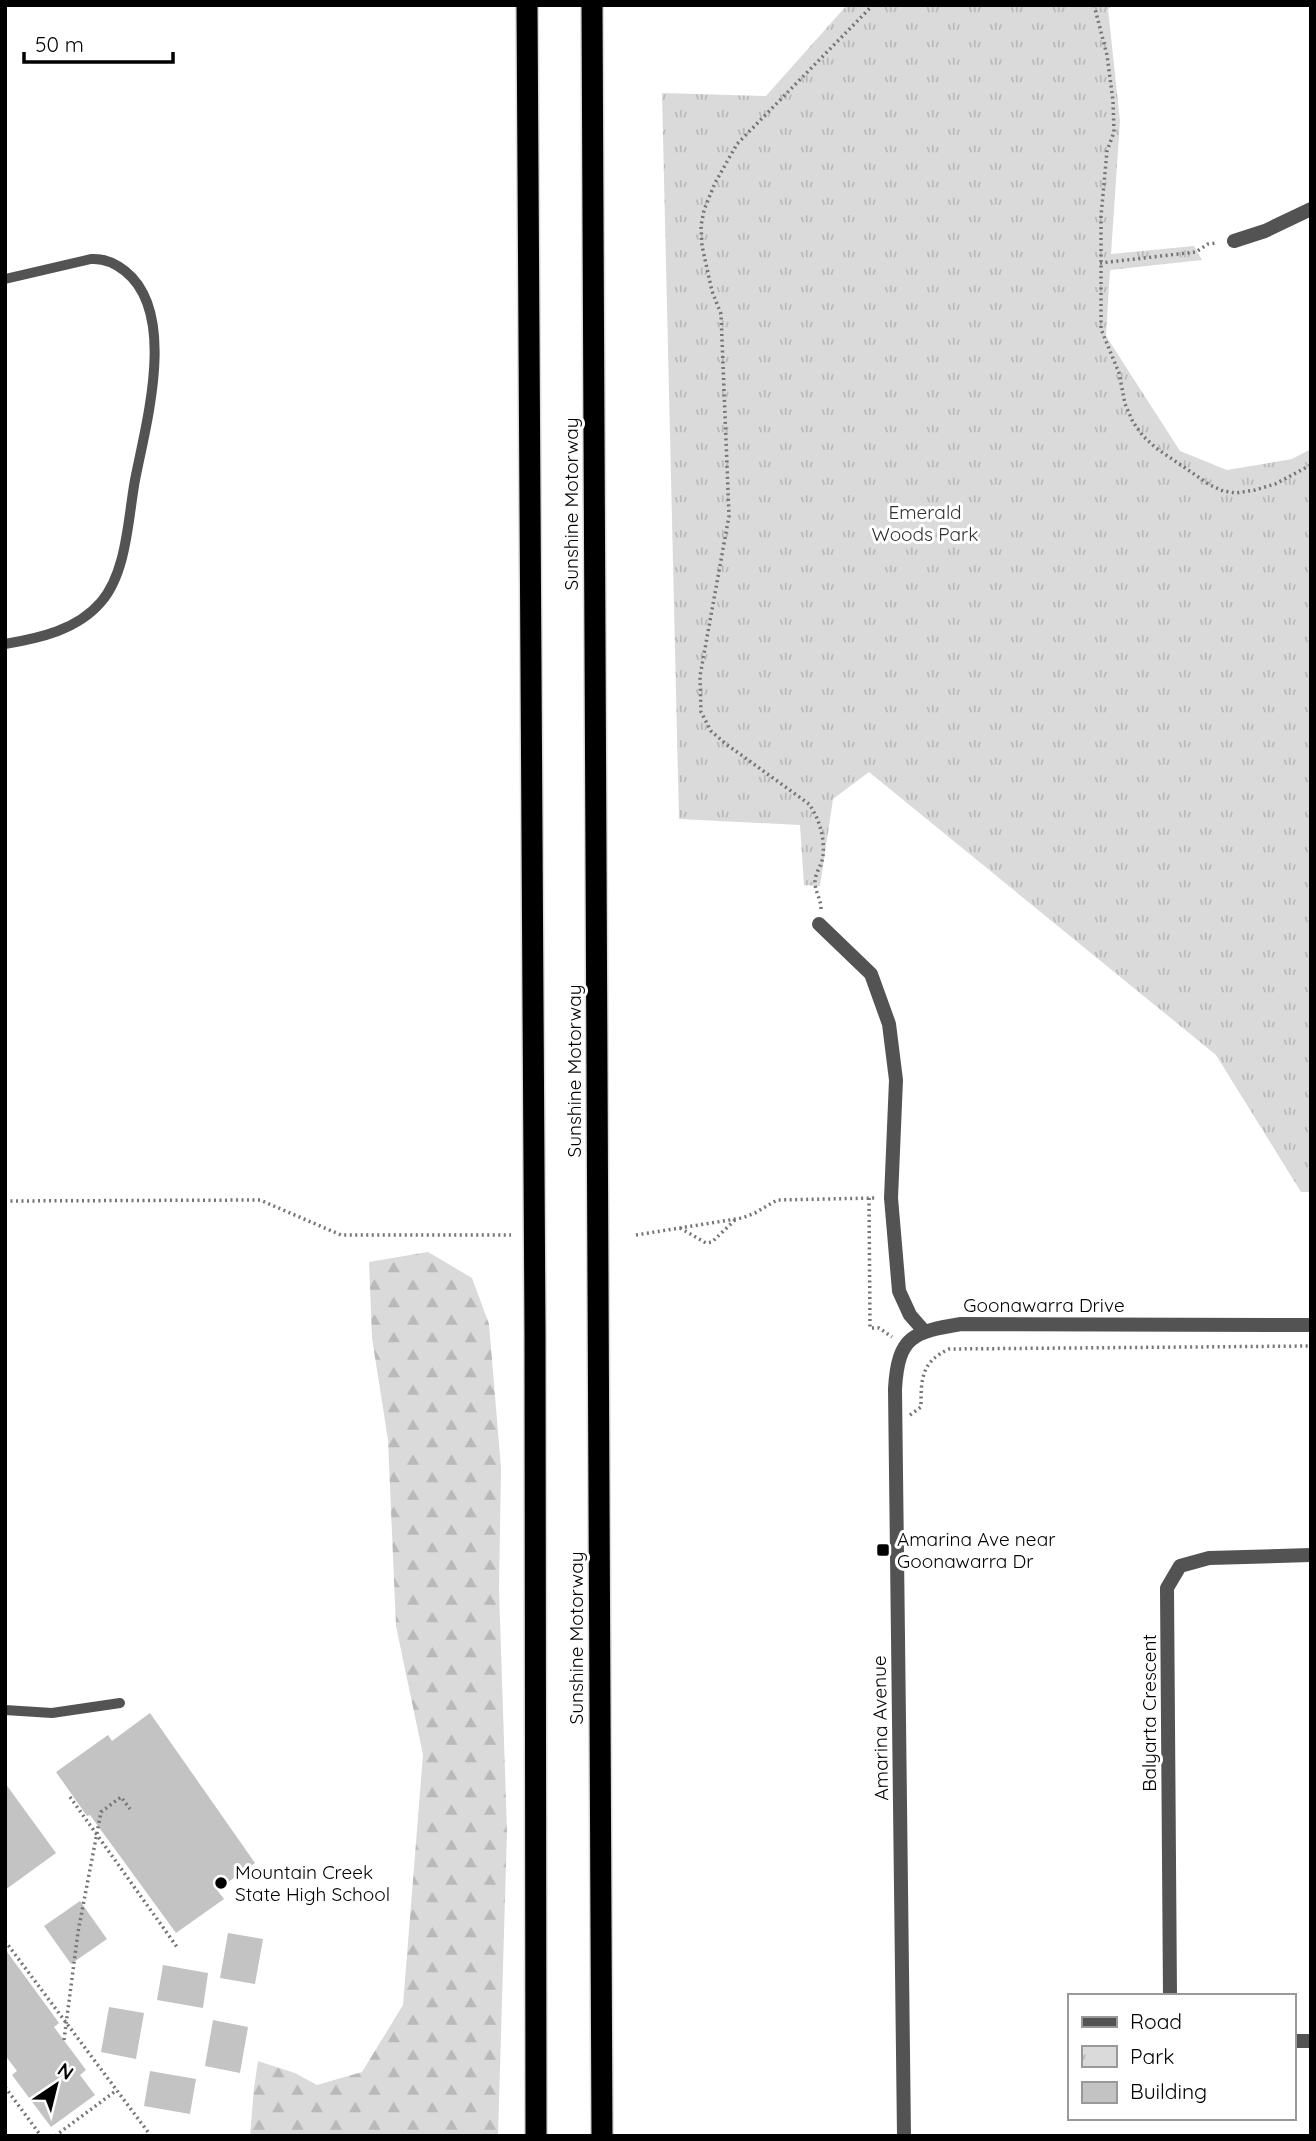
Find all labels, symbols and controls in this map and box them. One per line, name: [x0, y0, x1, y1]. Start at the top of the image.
scale bar: [24, 21, 173, 65]
text: 50 m: [35, 31, 84, 57]
street label: Sunshine Motorway: [559, 417, 583, 591]
park label: Emerald Woods Park: [872, 500, 978, 546]
street label: Sunshine Motorway: [562, 984, 586, 1158]
street label: Goonawarra Drive: [963, 1293, 1125, 1317]
place label: Amarina Ave near Goonawarra Dr: [897, 1527, 1056, 1573]
marker: Amarina Ave near Goonawarra Dr: [875, 1542, 891, 1558]
street label: Sunshine Motorway: [564, 1551, 588, 1725]
street label: Balyarta Crescent: [1137, 1634, 1161, 1792]
street label: Amarina Avenue: [867, 1655, 893, 1801]
place label: Mountain Creek State High School: [235, 1860, 390, 1906]
marker: Mountain Creek State High School: [213, 1875, 229, 1891]
legend: [1068, 1994, 1295, 2120]
text: Road: [1130, 2008, 1182, 2034]
text: Park: [1130, 2043, 1174, 2069]
north arrow: [21, 2050, 91, 2120]
text: N: [53, 2057, 78, 2085]
text: Building: [1130, 2078, 1207, 2104]

